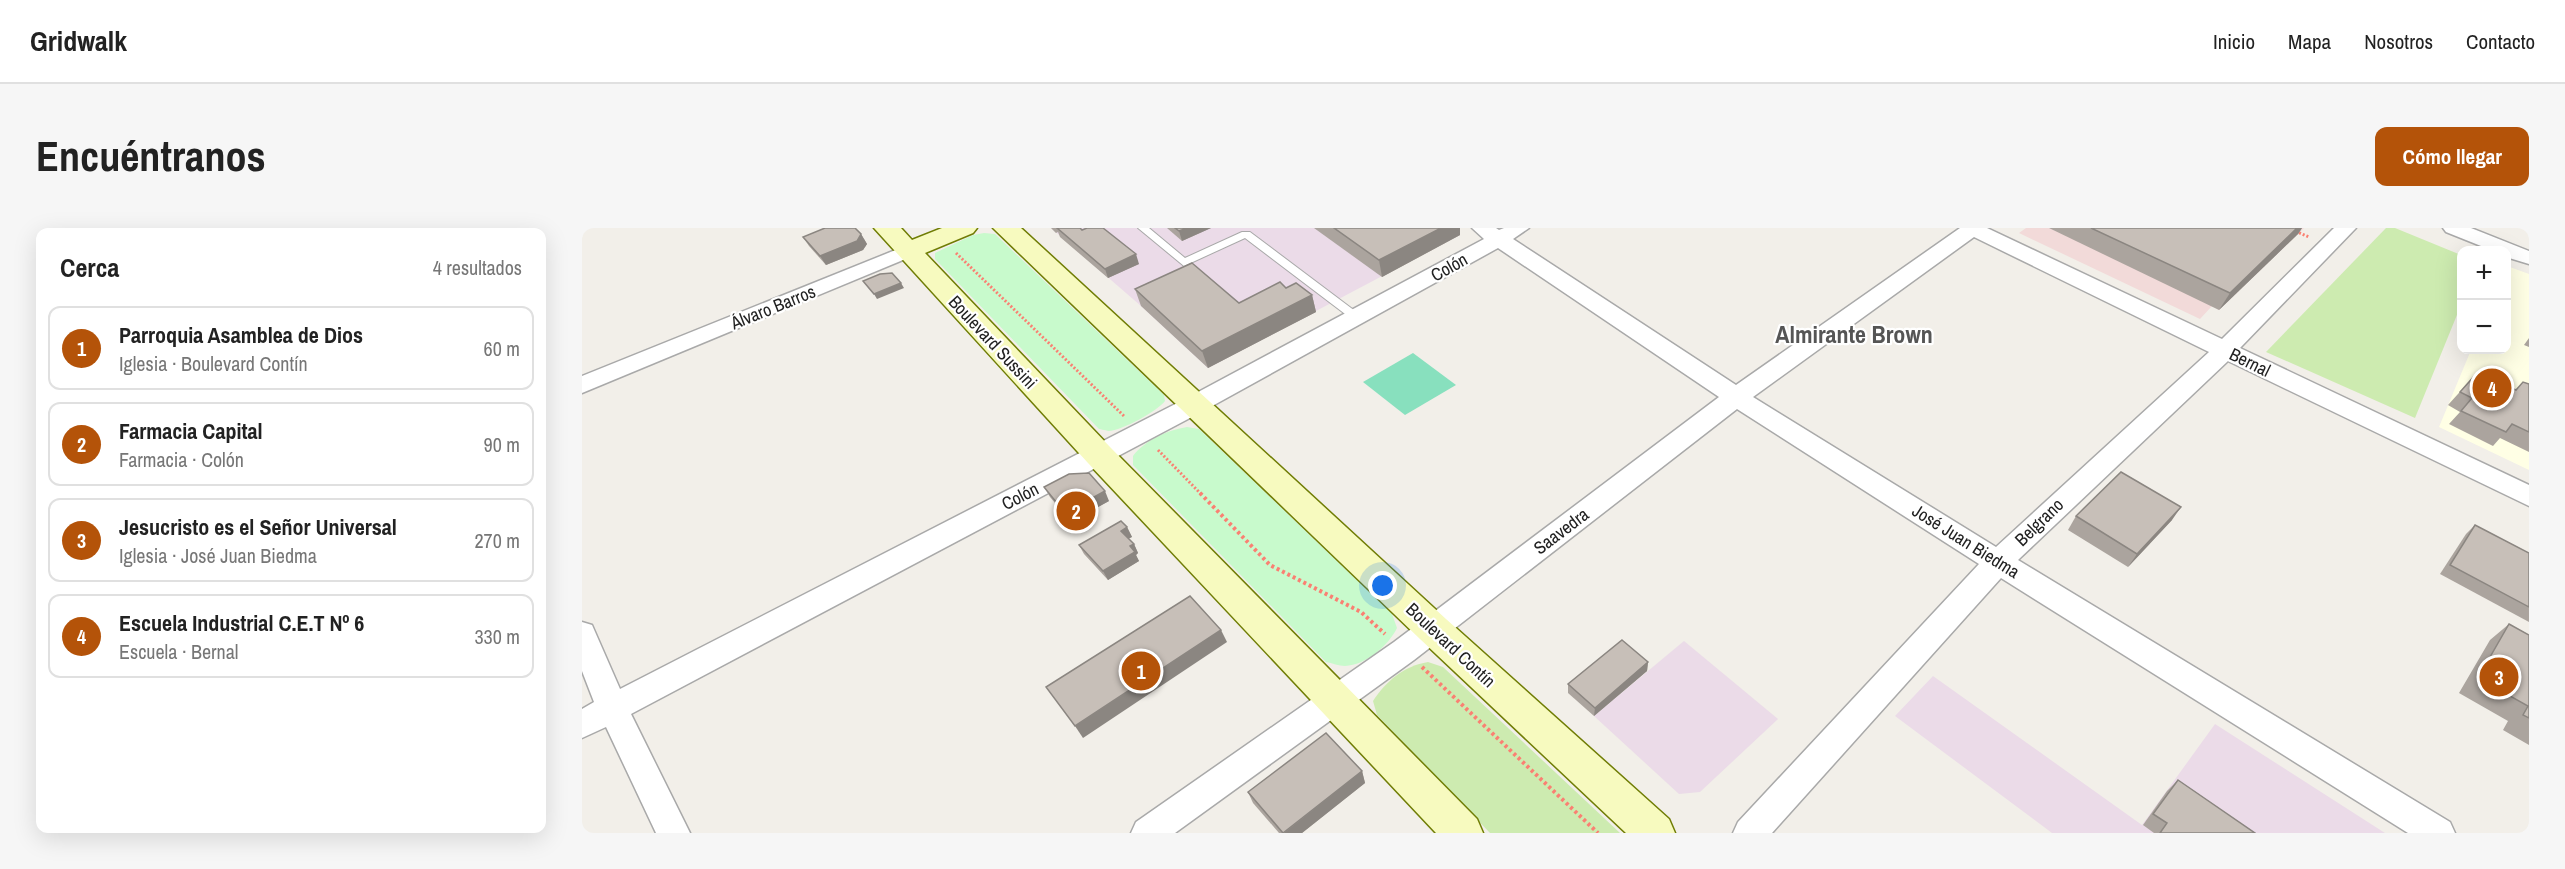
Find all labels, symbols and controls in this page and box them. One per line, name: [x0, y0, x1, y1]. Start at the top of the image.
text: Gridwalk: [30, 22, 127, 60]
text: Inicio: [2213, 27, 2255, 56]
text: Mapa: [2288, 27, 2331, 56]
text: Nosotros: [2364, 27, 2433, 56]
text: Contacto: [2466, 27, 2535, 56]
button: Cómo llegar: [2375, 127, 2529, 186]
text: Encuéntranos: [36, 128, 266, 184]
map controls: [2457, 246, 2511, 354]
button: +: [2457, 246, 2511, 300]
street label: Colón: [1426, 247, 1472, 287]
text: Cerca: [60, 250, 119, 285]
text: 4 resultados: [433, 254, 522, 281]
street label: Álvaro Barros: [726, 279, 819, 336]
street label: Boulevard Sussini: [943, 290, 1043, 394]
button: −: [2457, 300, 2511, 354]
district label: Almirante Brown: [1775, 318, 1933, 350]
text: Parroquia Asamblea de Dios: [119, 320, 363, 350]
text: 1: [77, 335, 86, 362]
text: 60 m: [484, 335, 520, 362]
street label: Bernal: [2225, 341, 2275, 383]
text: Iglesia · Boulevard Contín: [119, 350, 308, 377]
pin: 4: [2472, 366, 2512, 410]
text: Farmacia Capital: [119, 416, 263, 446]
text: 2: [77, 431, 86, 458]
text: 90 m: [484, 431, 520, 458]
text: Farmacia · Colón: [119, 446, 244, 473]
street label: Colón: [997, 476, 1043, 516]
pin: 2: [1056, 488, 1096, 534]
street label: Belgrano: [2009, 492, 2069, 552]
street label: José Juan Biedma: [1908, 498, 2024, 584]
street label: Saavedra: [1528, 502, 1594, 560]
text: Jesucristo es el Señor Universal: [119, 512, 397, 542]
text: 3: [77, 527, 86, 554]
text: 270 m: [474, 527, 520, 554]
text: Iglesia · José Juan Biedma: [119, 542, 317, 569]
your location: [1368, 571, 1397, 600]
street label: Boulevard Contín: [1401, 597, 1501, 693]
text: Escuela Industrial C.E.T Nº 6: [119, 608, 364, 638]
text: 4: [77, 623, 86, 650]
text: 330 m: [474, 623, 520, 650]
text: Escuela · Bernal: [119, 638, 238, 665]
pin: 1: [1122, 648, 1160, 694]
pin: 3: [2480, 654, 2518, 700]

